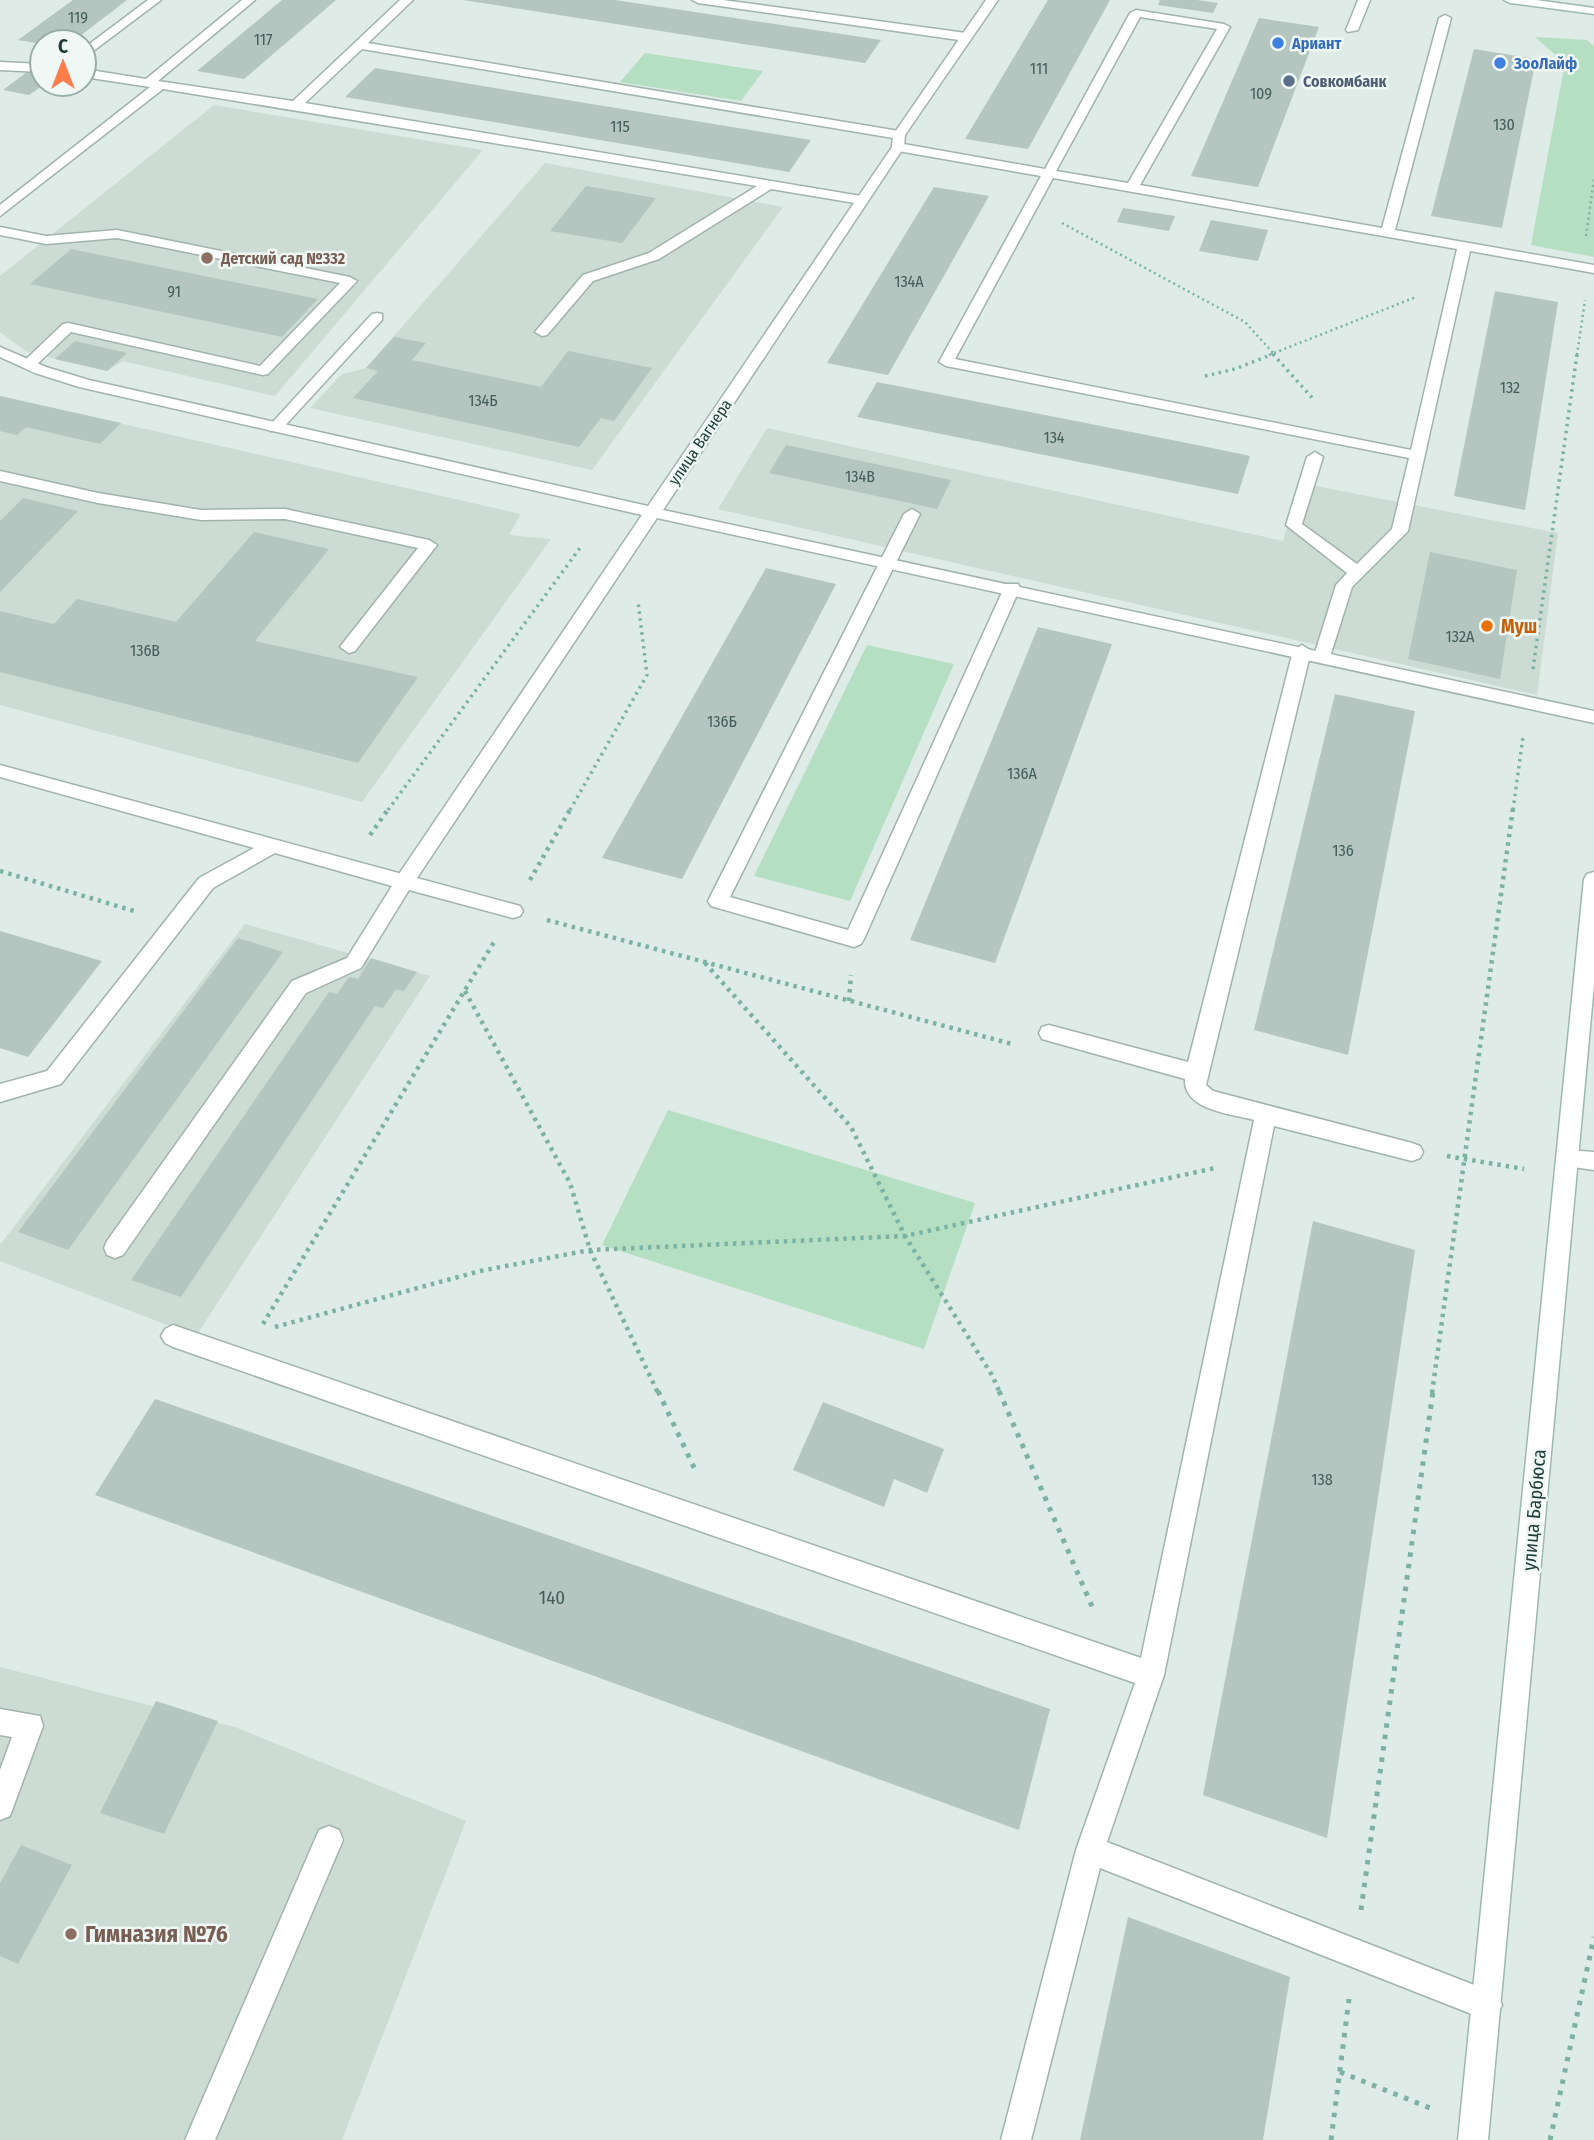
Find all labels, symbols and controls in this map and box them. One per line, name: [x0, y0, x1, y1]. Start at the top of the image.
house number: 119: [68, 8, 88, 27]
north arrow: [28, 28, 98, 98]
house number: 117: [254, 30, 273, 49]
place label: Ариант: [1291, 34, 1341, 53]
text: С: [58, 35, 68, 58]
marker: Ариант: [1270, 35, 1286, 51]
place label: ЗооЛайф: [1513, 54, 1577, 73]
marker: ЗооЛайф: [1492, 55, 1508, 71]
house number: 111: [1030, 59, 1048, 78]
place label: Совкомбанк: [1303, 72, 1388, 91]
marker: Совкомбанк: [1281, 73, 1297, 89]
house number: 109: [1250, 84, 1272, 103]
house number: 130: [1493, 115, 1515, 134]
house number: 115: [610, 117, 630, 136]
place label: Детский cад №332: [220, 249, 346, 268]
marker: Детский cад №332: [199, 250, 215, 266]
house number: 134А: [894, 272, 924, 291]
house number: 91: [167, 282, 181, 301]
house number: 132: [1500, 378, 1520, 397]
house number: 134Б: [468, 391, 498, 410]
street label: улица Вагнера: [664, 395, 736, 488]
house number: 134: [1043, 428, 1065, 447]
house number: 134В: [845, 467, 875, 486]
place label: Муш: [1501, 615, 1537, 638]
marker: Муш: [1479, 618, 1495, 634]
house number: 132А: [1446, 627, 1475, 646]
house number: 136В: [130, 641, 160, 660]
house number: 136Б: [707, 712, 737, 731]
house number: 136А: [1007, 764, 1037, 783]
house number: 136: [1332, 841, 1354, 860]
street label: улица Барбюса: [1517, 1448, 1551, 1572]
house number: 138: [1311, 1470, 1333, 1489]
house number: 140: [539, 1586, 565, 1609]
place label: Гимназия №76: [85, 1920, 228, 1948]
marker: Гимназия №76: [63, 1926, 79, 1942]

